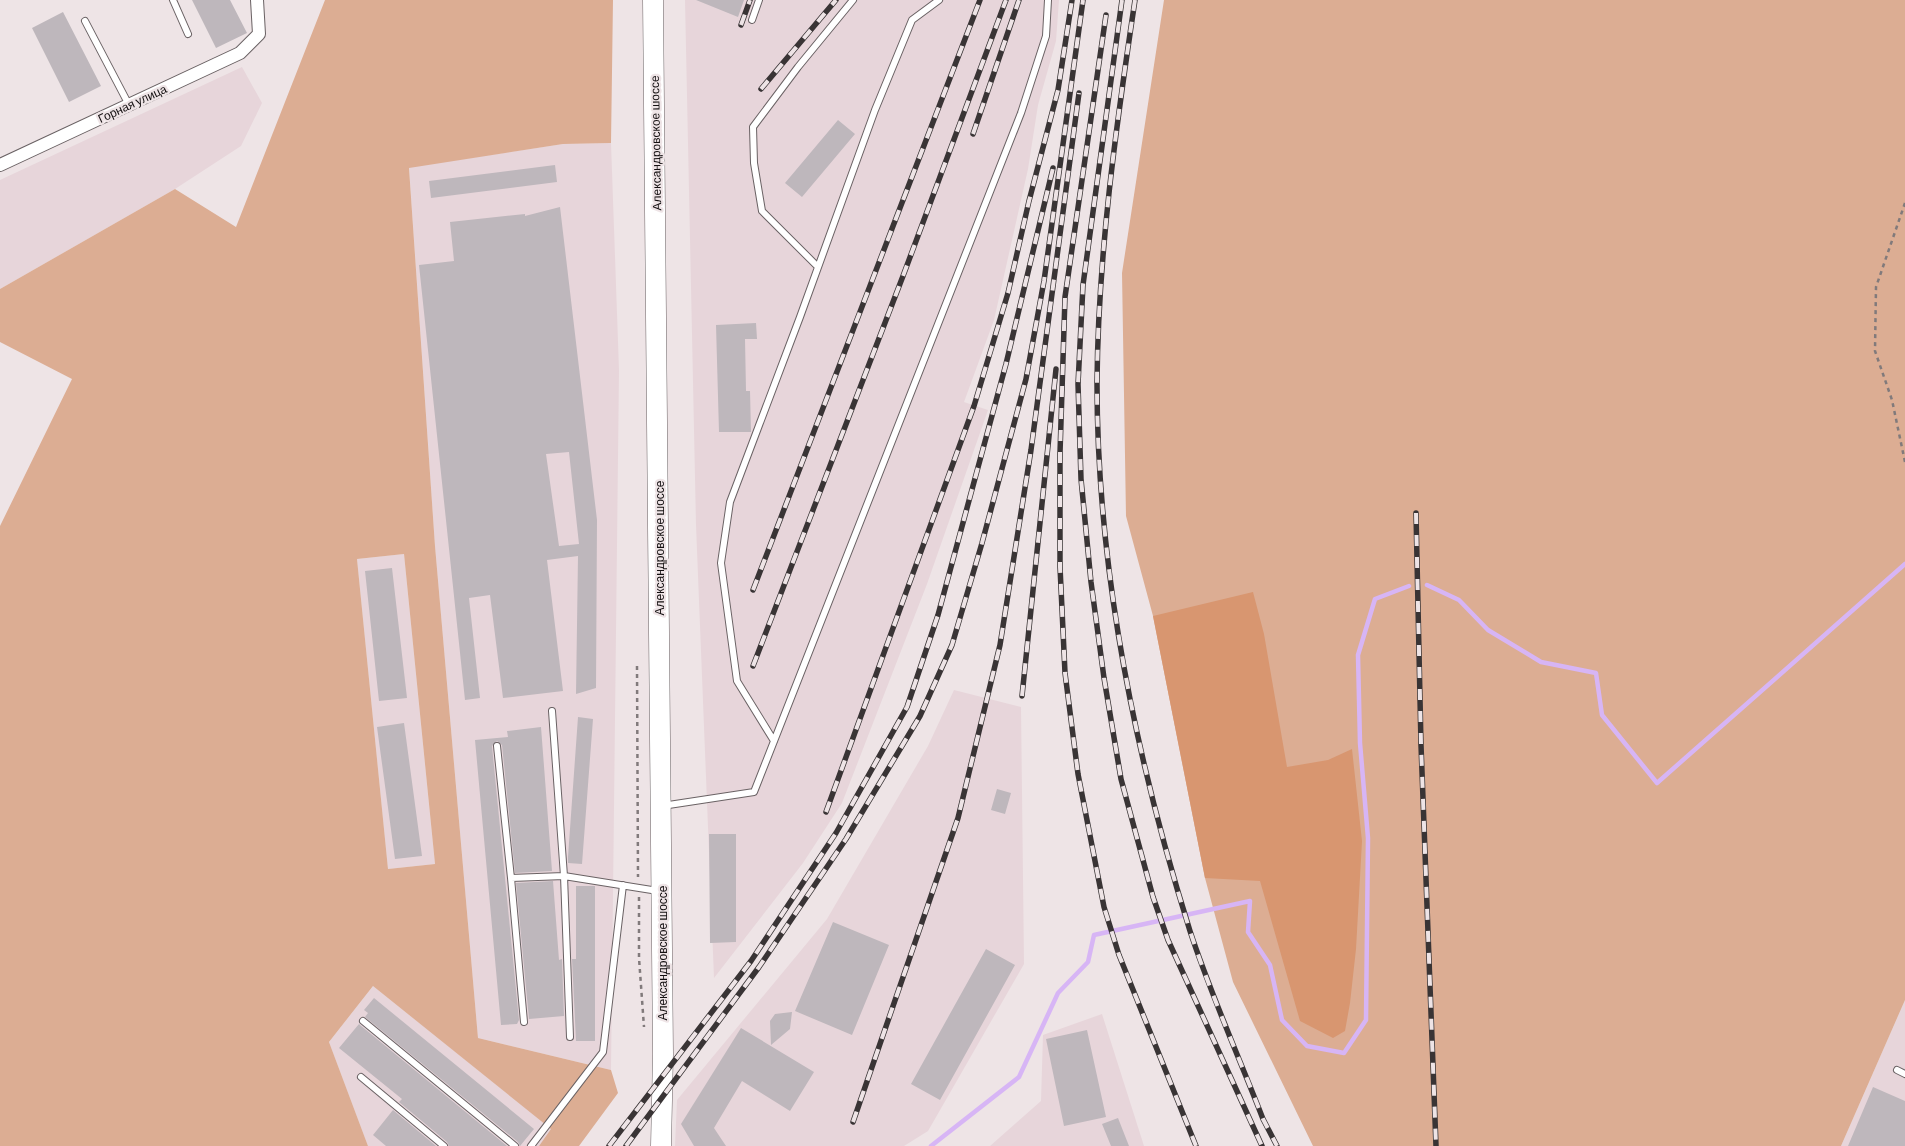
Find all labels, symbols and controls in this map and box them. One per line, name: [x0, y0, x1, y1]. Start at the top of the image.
street label: Александровское шоссе: [647, 75, 664, 211]
street label: Горная улица: [95, 81, 169, 126]
street label: Александровское шоссе: [652, 480, 667, 616]
street label: Александровское шоссе: [655, 885, 670, 1021]

